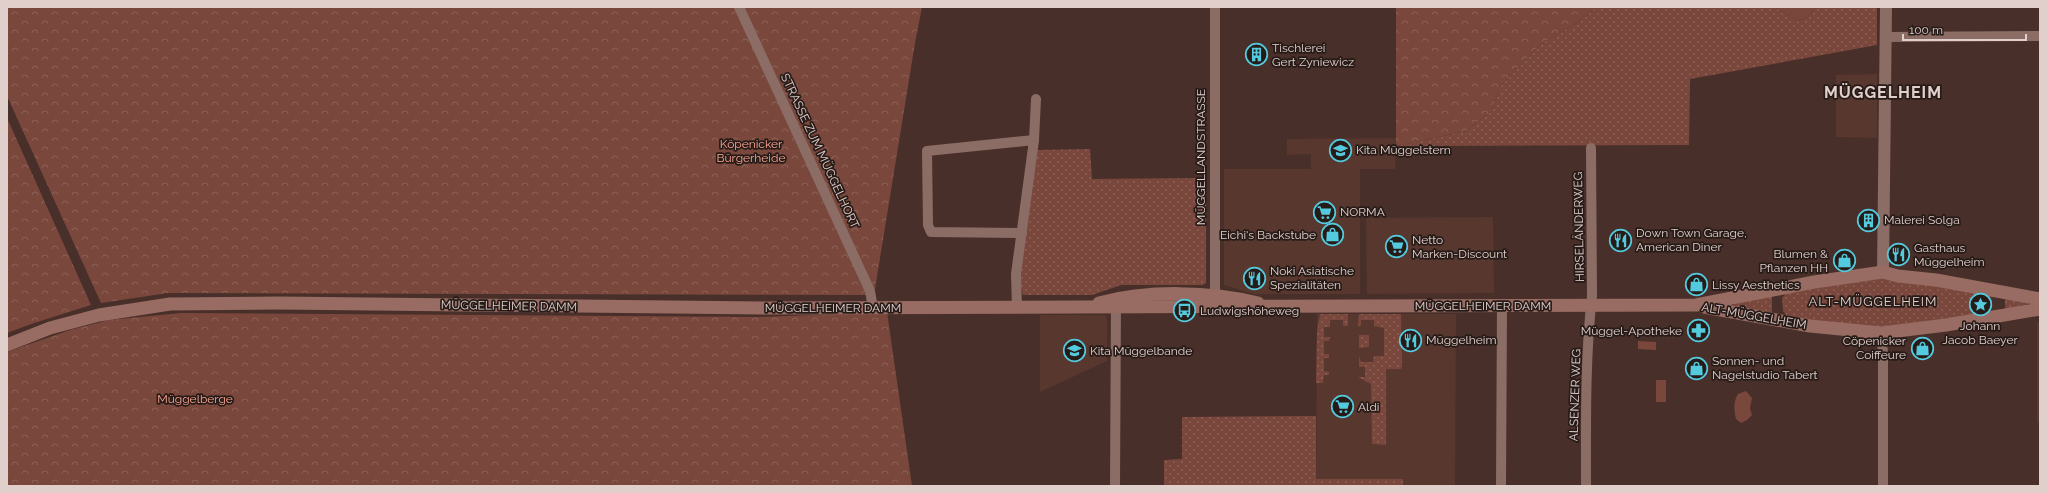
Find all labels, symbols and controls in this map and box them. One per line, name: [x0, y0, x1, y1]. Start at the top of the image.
scale bar: [1903, 16, 2026, 42]
text: 100 m: [1909, 23, 1943, 37]
place label: Tischlerei Gert Zyniewicz: [1272, 41, 1354, 69]
building icon: Tischlerei Gert Zyniewicz: [1244, 42, 1270, 68]
street label: STRASSE ZUM MÜGGELHORT: [778, 71, 862, 231]
district label: MÜGGELHEIM: [1824, 82, 1942, 102]
street label: MÜGGELLANDSTRASSE: [1194, 89, 1208, 225]
park label: Köpenicker Bürgerheide: [716, 137, 786, 165]
school or university icon: Kita Müggelstern: [1328, 137, 1354, 163]
place label: Kita Müggelstern: [1356, 143, 1451, 157]
street label: HIRSELÄNDERWEG: [1571, 172, 1587, 282]
supermarket icon: NORMA: [1311, 199, 1337, 225]
place label: NORMA: [1340, 205, 1385, 219]
building icon: Malerei Solga: [1856, 207, 1882, 233]
place label: Malerei Solga: [1884, 213, 1960, 227]
shop icon: Eichi's Backstube: [1319, 222, 1345, 248]
place label: Down Town Garage, American Diner: [1636, 226, 1747, 254]
restaurant icon: Down Town Garage, American Diner: [1608, 227, 1634, 253]
place label: Eichi's Backstube: [1220, 228, 1316, 242]
place label: Netto Marken-Discount: [1412, 233, 1507, 261]
supermarket icon: Netto Marken-Discount: [1384, 234, 1410, 260]
place label: Gasthaus Müggelheim: [1914, 241, 1984, 269]
restaurant icon: Gasthaus Müggelheim: [1885, 242, 1911, 268]
place label: Blumen & Pflanzen HH: [1759, 247, 1828, 275]
shop icon: Blumen & Pflanzen HH: [1831, 248, 1857, 274]
place label: Noki Asiatische Spezialitäten: [1270, 264, 1354, 292]
restaurant icon: Noki Asiatische Spezialitäten: [1241, 265, 1267, 291]
shop icon: Lissy Aesthetics: [1683, 272, 1709, 298]
place label: Lissy Aesthetics: [1712, 278, 1800, 292]
place icon: Johann Jacob Baeyer: [1967, 292, 1993, 318]
district label: ALT-MÜGGELHEIM: [1809, 293, 1937, 309]
street label: MÜGGELHEIMER DAMM: [441, 298, 577, 314]
bus stop icon: Ludwigshöheweg: [1172, 298, 1198, 324]
street label: MÜGGELHEIMER DAMM: [1415, 299, 1551, 313]
street label: ALT-MÜGGELHEIM: [1701, 300, 1807, 332]
street label: MÜGGELHEIMER DAMM: [765, 301, 901, 315]
place label: Ludwigshöheweg: [1200, 304, 1299, 318]
pharmacy icon: Müggel-Apotheke: [1685, 318, 1711, 344]
place label: Johann Jacob Baeyer: [1942, 319, 2018, 347]
place label: Müggel-Apotheke: [1581, 324, 1682, 338]
restaurant icon: Müggelheim: [1398, 327, 1424, 353]
place label: Müggelheim: [1426, 333, 1496, 347]
place label: Cöpenicker Coiffeure: [1843, 334, 1907, 362]
shop icon: Cöpenicker Coiffeure: [1909, 335, 1935, 361]
school or university icon: Kita Müggelbande: [1061, 338, 1087, 364]
place label: Kita Müggelbande: [1090, 344, 1192, 358]
street label: ALSENZER WEG: [1566, 348, 1584, 442]
place label: Sonnen- und Nagelstudio Tabert: [1712, 354, 1818, 382]
shop icon: Sonnen- und Nagelstudio Tabert: [1683, 355, 1709, 381]
park label: Müggelberge: [157, 392, 233, 406]
supermarket icon: Aldi: [1329, 394, 1355, 420]
place label: Aldi: [1358, 400, 1379, 414]

